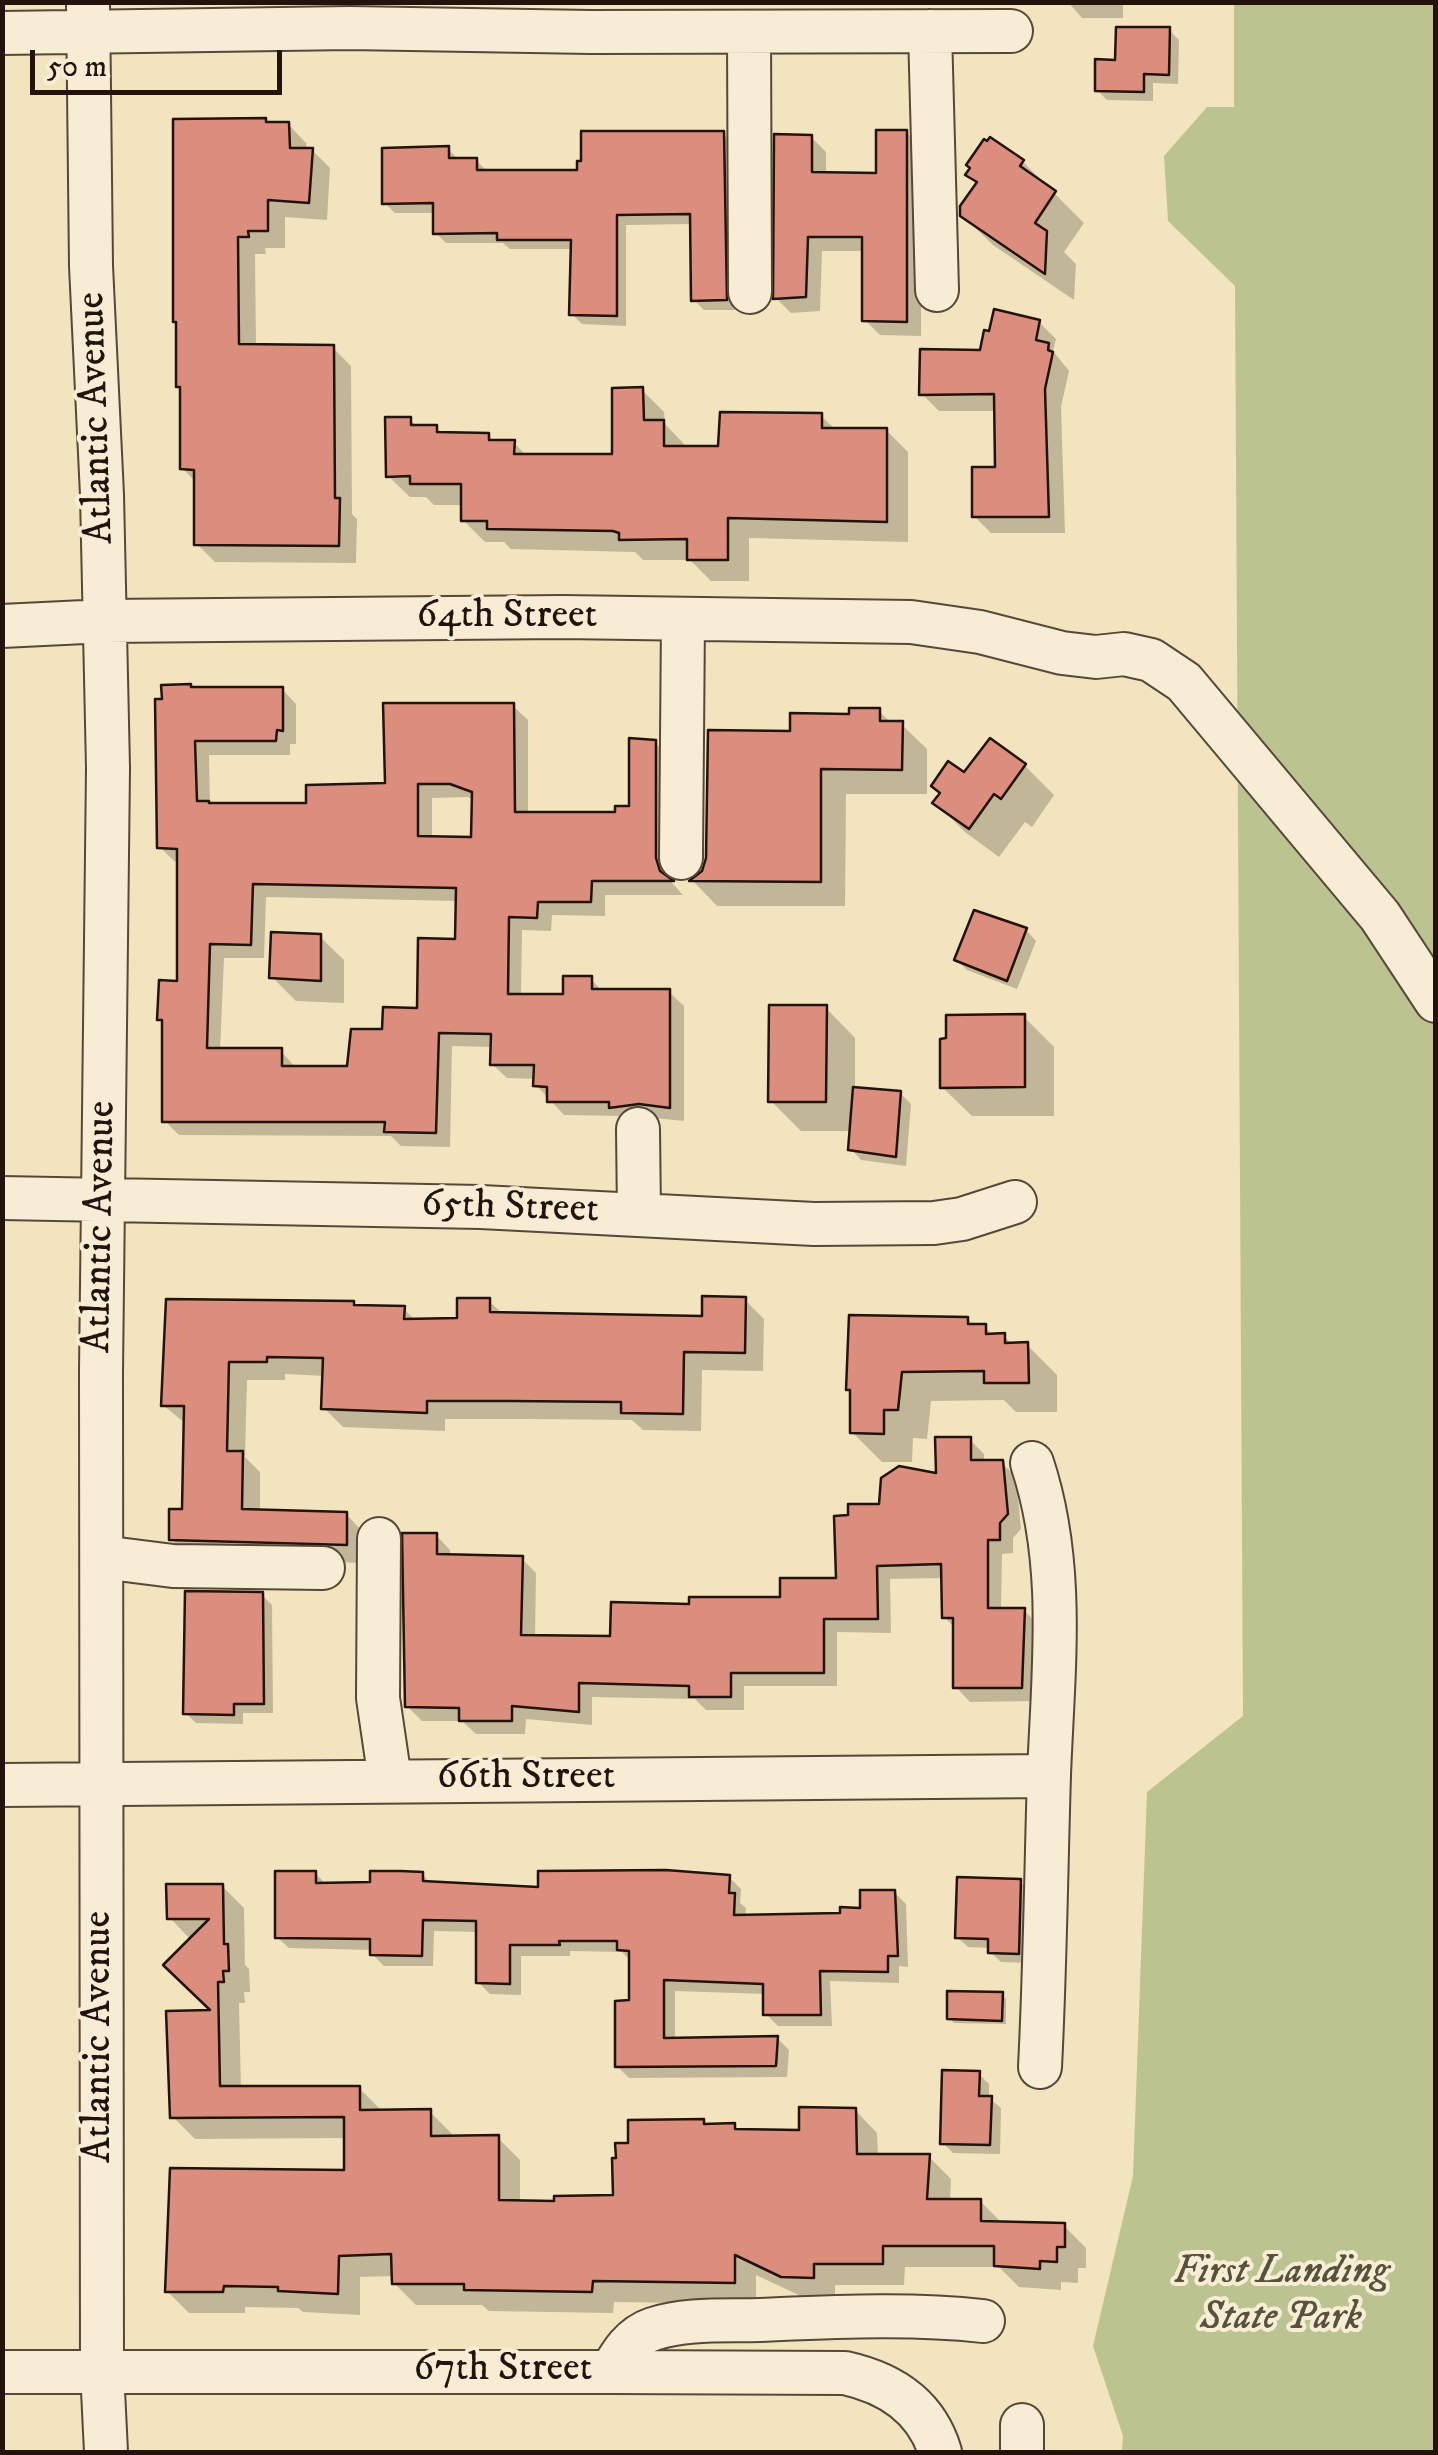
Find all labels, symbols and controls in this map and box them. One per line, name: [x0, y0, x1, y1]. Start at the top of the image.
scale bar: [35, 30, 288, 92]
text: 50 m: [47, 49, 107, 86]
street label: Atlantic Avenue: [70, 291, 126, 545]
street label: 64th Street: [417, 594, 597, 642]
street label: Atlantic Avenue: [76, 1100, 128, 1354]
street label: 65th Street: [420, 1182, 600, 1236]
street label: 66th Street: [437, 1755, 615, 1803]
street label: Atlantic Avenue: [77, 1911, 125, 2163]
park label: First Landing State Park: [1173, 2250, 1389, 2344]
street label: 67th Street: [414, 2347, 592, 2395]

